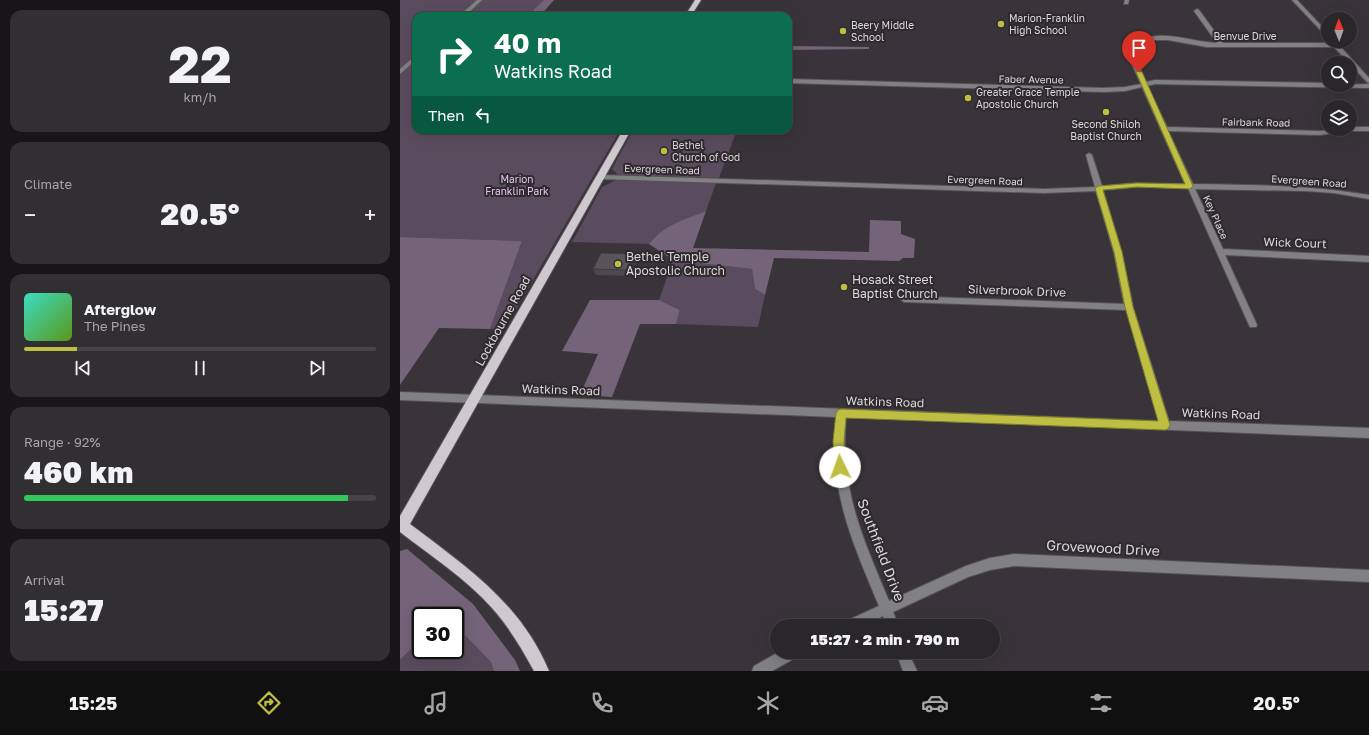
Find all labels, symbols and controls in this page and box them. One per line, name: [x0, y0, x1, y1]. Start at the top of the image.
place label: Marion-Franklin High School: [1009, 12, 1085, 36]
north arrow: [1321, 12, 1357, 48]
map controls: [1321, 12, 1357, 136]
place label: Beery Middle School: [851, 19, 914, 43]
marker: Marion-Franklin High School: [996, 19, 1006, 29]
text: 40 m: [494, 26, 561, 59]
marker: Beery Middle School: [838, 26, 848, 36]
icon: right: [428, 28, 480, 80]
street label: Benvue Drive: [1213, 30, 1277, 42]
pin: [1122, 31, 1156, 72]
text: 22: [168, 32, 232, 94]
icon: arrive: [1128, 37, 1150, 59]
button: search: [1321, 56, 1357, 92]
text: Watkins Road: [494, 60, 612, 82]
street label: Faber Avenue: [998, 72, 1064, 86]
place label: Greater Grace Temple Apostolic Church: [976, 86, 1080, 110]
text: km/h: [183, 89, 217, 105]
marker: Greater Grace Temple Apostolic Church: [963, 93, 973, 103]
button: layers: [1321, 100, 1357, 136]
icon: left: [472, 104, 494, 126]
text: Then: [428, 106, 464, 124]
marker: Second Shiloh Baptist Church: [1101, 107, 1111, 117]
street label: Fairbank Road: [1222, 115, 1290, 129]
place label: Second Shiloh Baptist Church: [1070, 118, 1142, 142]
place label: Bethel Church of God: [672, 139, 740, 163]
marker: Bethel Church of God: [659, 146, 669, 156]
street label: Evergreen Road: [624, 162, 700, 176]
street label: Evergreen Road: [1271, 172, 1347, 190]
park label: Marion Franklin Park: [485, 173, 549, 197]
street label: Evergreen Road: [947, 173, 1023, 187]
text: Climate: [24, 176, 72, 192]
street label: Key Place: [1201, 193, 1231, 241]
text: 20.5°: [161, 196, 239, 232]
text: −: [24, 201, 36, 228]
text: +: [364, 201, 376, 228]
street label: Wick Court: [1263, 234, 1327, 251]
place label: Bethel Temple Apostolic Church: [626, 249, 725, 278]
marker: Bethel Temple Apostolic Church: [613, 259, 623, 269]
place label: Hosack Street Baptist Church: [852, 272, 938, 301]
street label: Lockbourne Road: [472, 273, 533, 368]
street label: Silverbrook Drive: [968, 281, 1067, 300]
marker: Hosack Street Baptist Church: [839, 282, 849, 292]
text: Afterglow: [84, 300, 156, 318]
text: The Pines: [84, 318, 145, 334]
icon: previous: [72, 357, 94, 379]
icon: pause: [189, 357, 211, 379]
icon: next: [306, 357, 328, 379]
street label: Watkins Road: [521, 381, 601, 398]
street label: Watkins Road: [845, 393, 925, 410]
street label: Watkins Road: [1181, 405, 1261, 422]
text: Range · 92%: [24, 434, 100, 450]
position arrow: [819, 446, 861, 488]
text: 460 km: [24, 454, 133, 490]
street label: Southfield Drive: [854, 496, 909, 603]
street label: Grovewood Drive: [1046, 536, 1160, 559]
text: Arrival: [24, 572, 65, 588]
text: 15:27: [24, 592, 104, 628]
speed limit sign: 30: [412, 607, 464, 659]
text: 15:27 · 2 min · 790 m: [811, 630, 959, 648]
icon: directions: [255, 689, 283, 717]
icon: music: [422, 689, 450, 717]
icon: phone: [588, 689, 616, 717]
icon: climate: [754, 689, 782, 717]
icon: car: [921, 689, 949, 717]
icon: filters: [1087, 689, 1115, 717]
text: 15:25: [69, 692, 117, 714]
text: 20.5°: [1253, 692, 1300, 714]

